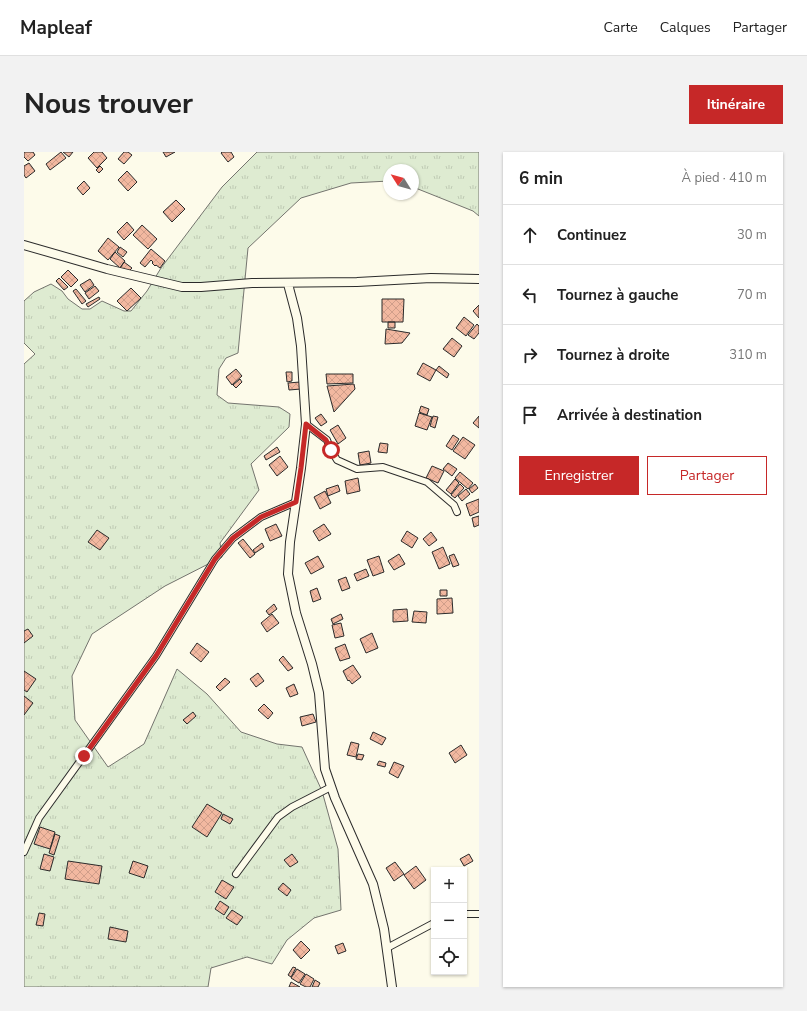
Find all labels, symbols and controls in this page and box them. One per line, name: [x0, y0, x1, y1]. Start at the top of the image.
text: Mapleaf: [20, 15, 92, 41]
text: Carte: [604, 18, 638, 37]
text: Calques: [660, 18, 711, 37]
text: Partager: [733, 18, 787, 37]
text: Nous trouver: [24, 85, 193, 123]
button: Itinéraire: [689, 85, 783, 124]
north arrow: [383, 164, 419, 200]
text: 6 min: [519, 167, 563, 190]
text: À pied · 410 m: [682, 169, 767, 187]
icon: ahead: [519, 224, 541, 246]
text: Continuez: [557, 225, 626, 245]
text: 30 m: [737, 226, 767, 244]
icon: left: [519, 284, 541, 306]
text: Tournez à gauche: [557, 285, 679, 305]
text: 70 m: [737, 286, 767, 304]
icon: right: [519, 344, 541, 366]
text: Tournez à droite: [557, 345, 670, 365]
text: 310 m: [729, 346, 767, 364]
icon: arrive: [519, 404, 541, 426]
text: Arrivée à destination: [557, 405, 702, 425]
route start: [322, 441, 340, 459]
button: Enregistrer: [519, 456, 639, 495]
button: Partager: [647, 456, 767, 495]
route end: [75, 747, 93, 765]
map controls: [431, 867, 467, 975]
button: +: [431, 867, 467, 903]
button: −: [431, 903, 467, 939]
button: locate: [431, 939, 467, 975]

